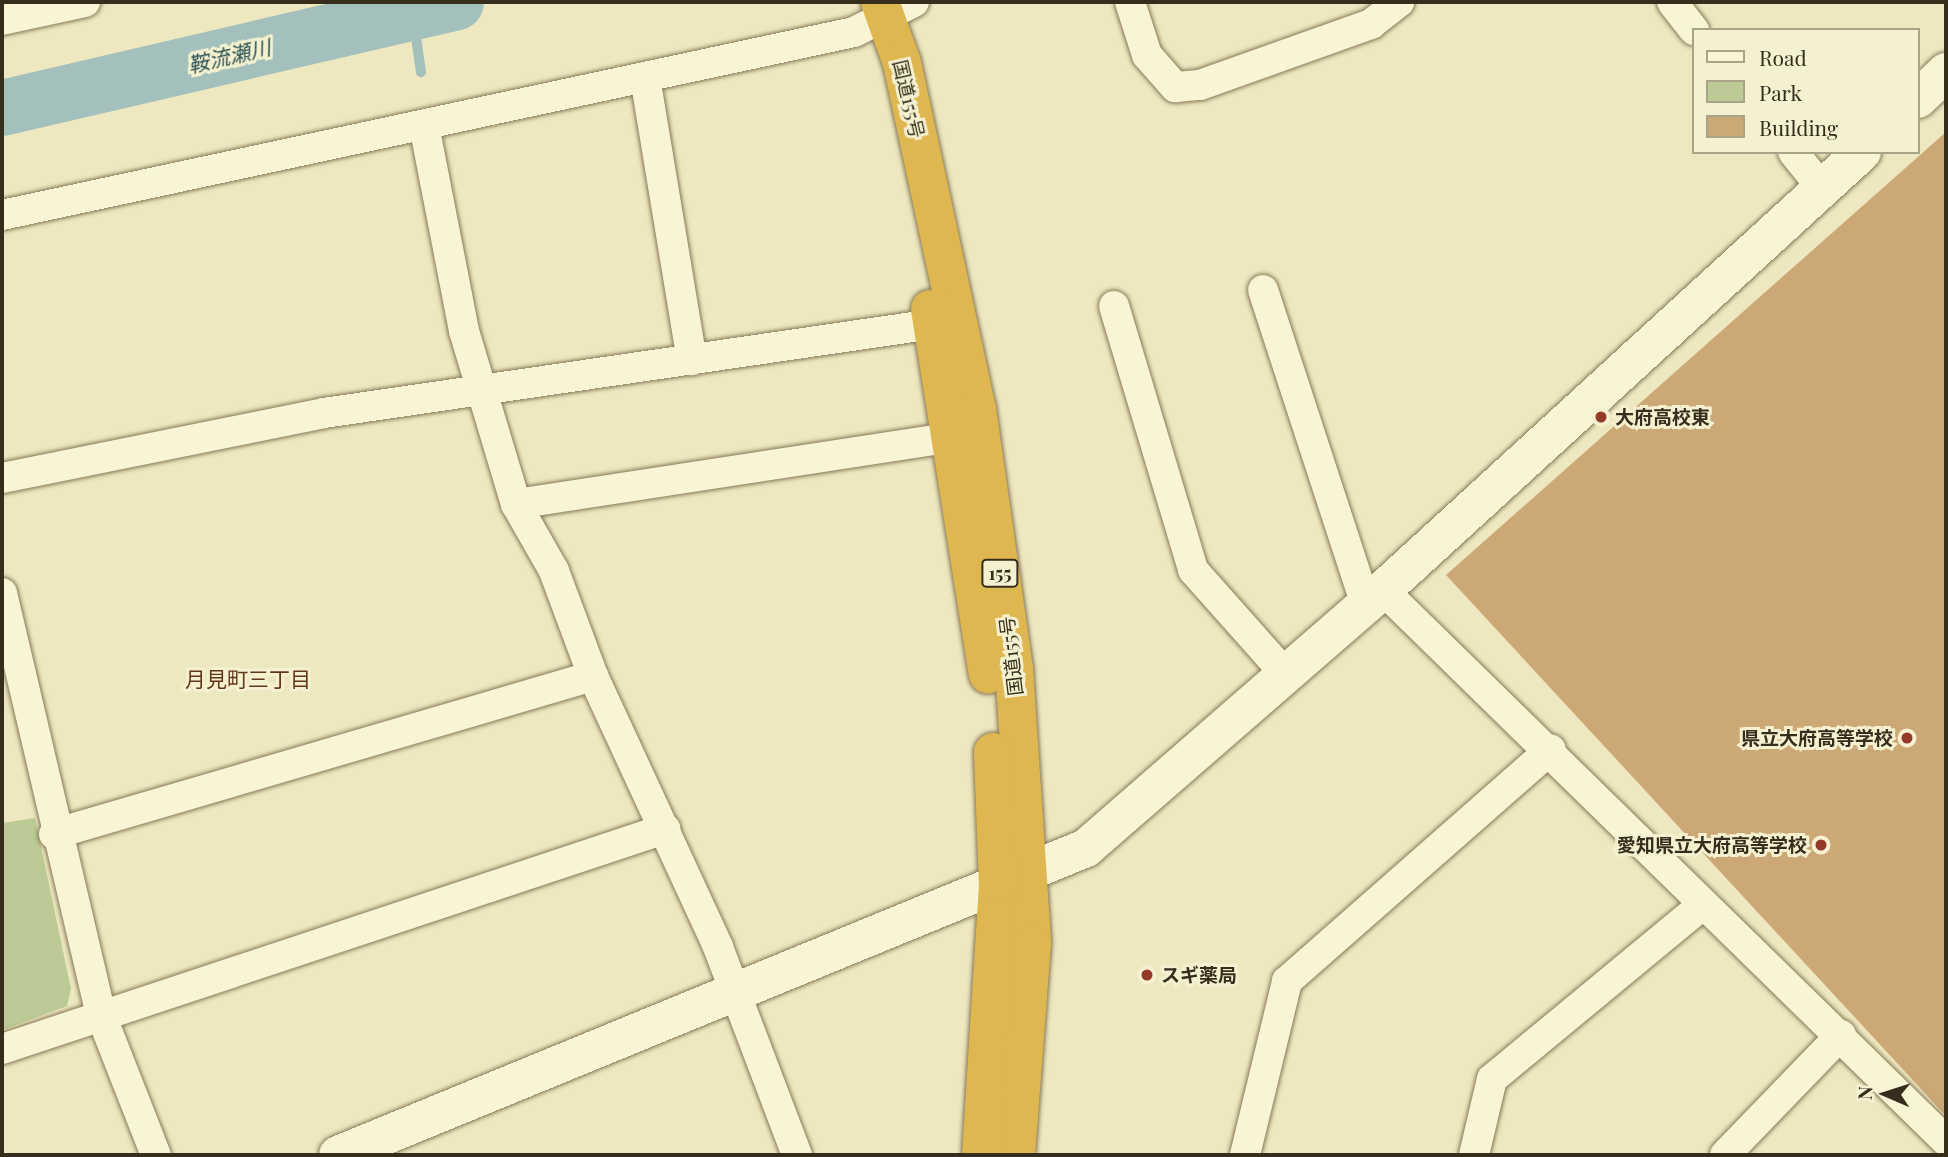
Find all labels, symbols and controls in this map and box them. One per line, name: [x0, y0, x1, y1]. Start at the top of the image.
legend: [1692, 28, 1920, 154]
water label: 鞍流瀬川: [185, 33, 273, 77]
text: Road: [1759, 43, 1807, 71]
street label: 国道155号: [889, 58, 929, 140]
text: Park: [1759, 78, 1802, 106]
text: Building: [1759, 113, 1838, 141]
place label: 大府高校東: [1615, 406, 1710, 428]
marker: 大府高校東: [1593, 409, 1609, 425]
road number: 155: [981, 558, 1019, 588]
street label: 国道155号: [995, 615, 1027, 697]
district label: 月見町三丁目: [185, 665, 311, 691]
place label: 県立大府高等学校: [1741, 727, 1893, 749]
marker: 県立大府高等学校: [1899, 730, 1915, 746]
place label: 愛知県立大府高等学校: [1617, 834, 1807, 856]
marker: 愛知県立大府高等学校: [1813, 837, 1829, 853]
place label: スギ薬局: [1161, 964, 1237, 986]
marker: スギ薬局: [1139, 967, 1155, 983]
north arrow: [1850, 1059, 1920, 1129]
text: N: [1851, 1085, 1877, 1100]

